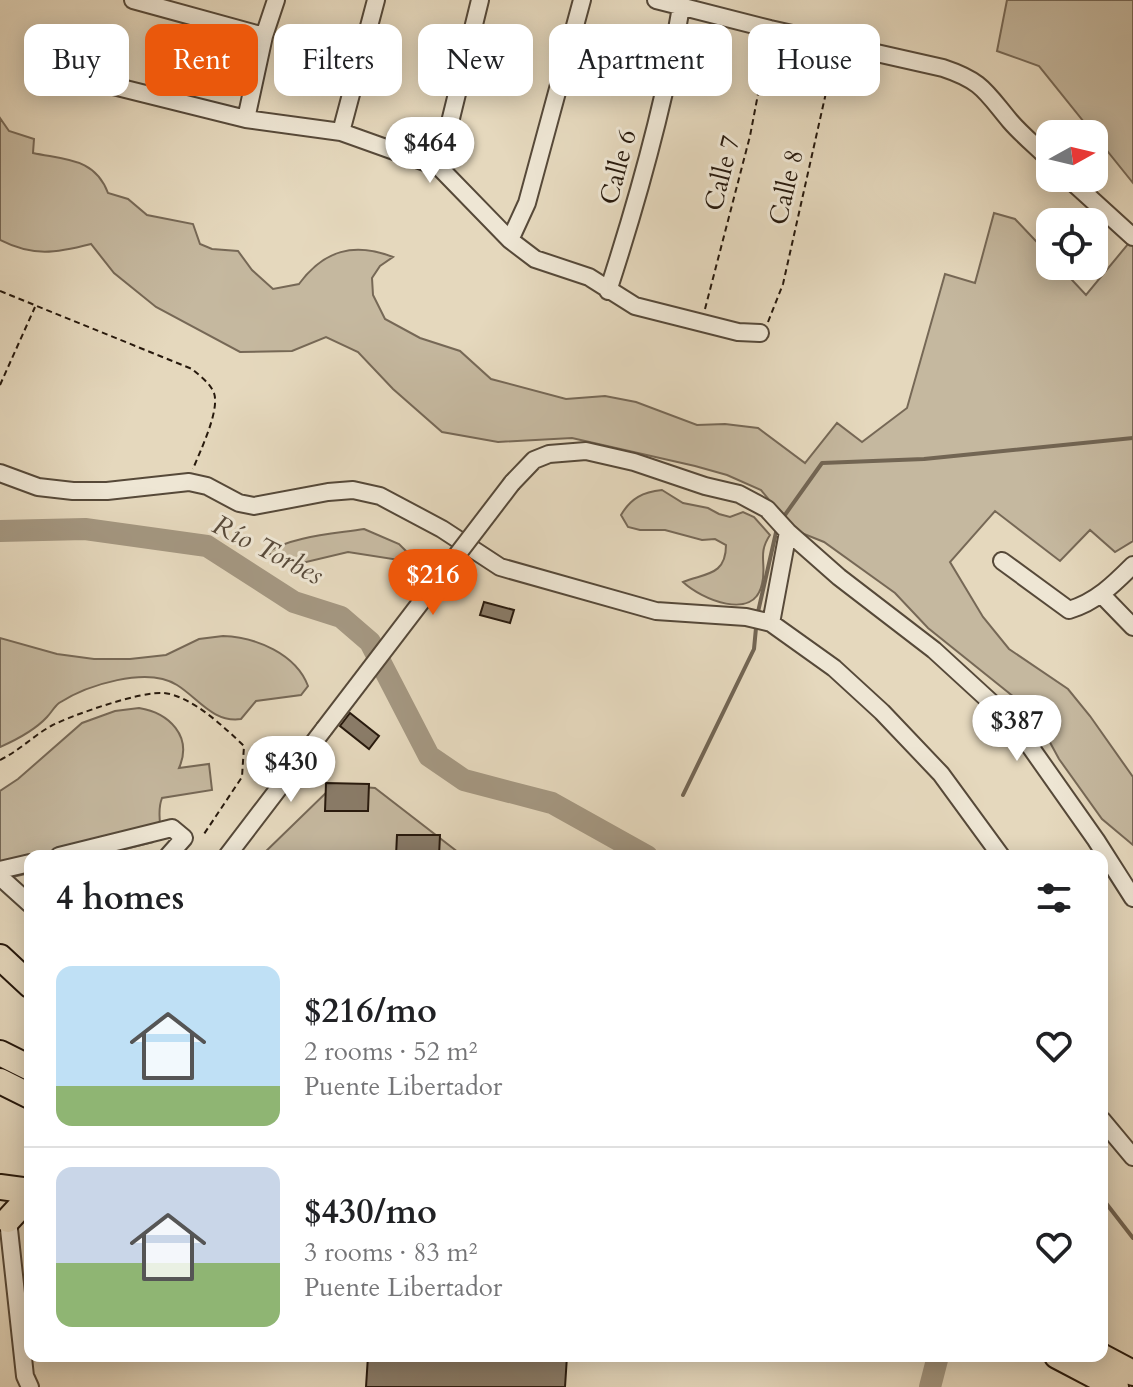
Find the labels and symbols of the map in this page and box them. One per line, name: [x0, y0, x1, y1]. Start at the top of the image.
pin: $464: [383, 117, 477, 185]
north arrow: [1036, 120, 1108, 192]
street label: Calle 6: [591, 126, 645, 208]
street label: Calle 7: [696, 132, 748, 214]
street label: Calle 8: [760, 146, 812, 228]
water label: Río Torbes: [206, 506, 330, 594]
pin: $216: [386, 549, 480, 617]
pin: $387: [970, 695, 1064, 763]
pin: $430: [244, 736, 338, 804]

